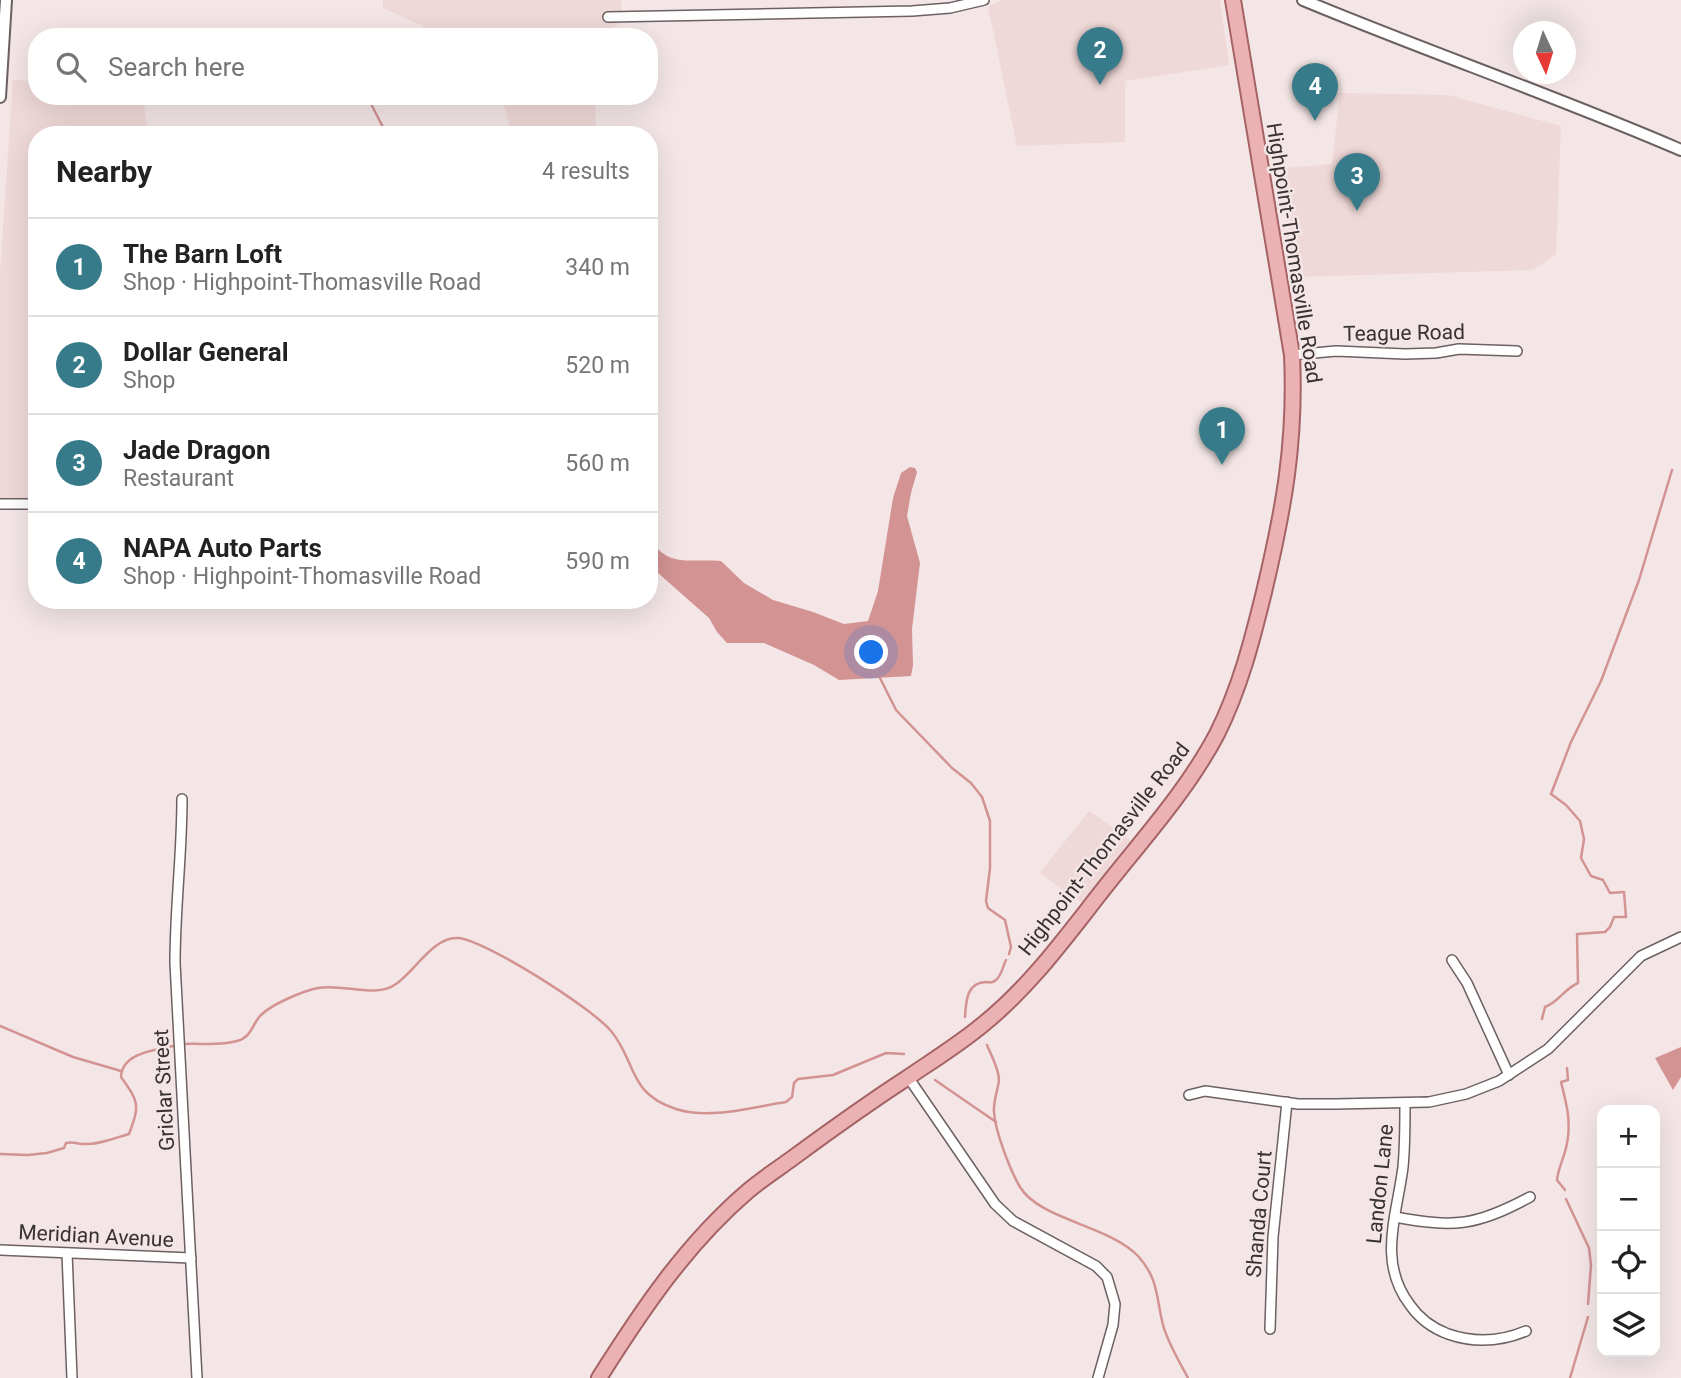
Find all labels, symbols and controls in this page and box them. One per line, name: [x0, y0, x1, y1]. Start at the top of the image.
north arrow: [1513, 21, 1576, 84]
pin: 2: [1077, 27, 1123, 85]
search box: [28, 28, 658, 105]
icon: search: [52, 48, 90, 86]
text: Search here: [108, 52, 245, 82]
pin: 4: [1292, 63, 1338, 121]
street label: Highpoint-Thomasville Road: [1262, 121, 1326, 385]
pin: 3: [1334, 153, 1380, 211]
text: Nearby: [56, 154, 152, 189]
text: 4 results: [542, 158, 630, 185]
text: The Barn Loft: [123, 239, 282, 269]
text: 1: [72, 254, 86, 281]
text: 340 m: [565, 254, 630, 281]
text: Shop · Highpoint-Thomasville Road: [123, 269, 481, 296]
street label: Teague Road: [1343, 320, 1465, 346]
text: Dollar General: [123, 337, 289, 367]
text: 2: [72, 352, 86, 379]
text: 520 m: [565, 352, 630, 379]
text: Shop: [123, 367, 175, 394]
pin: 1: [1199, 407, 1245, 465]
text: Jade Dragon: [123, 435, 271, 465]
text: 3: [72, 450, 86, 477]
text: 560 m: [565, 450, 630, 477]
text: Restaurant: [123, 465, 234, 492]
text: NAPA Auto Parts: [123, 533, 322, 563]
text: 4: [72, 548, 86, 575]
text: 590 m: [565, 548, 630, 575]
text: Shop · Highpoint-Thomasville Road: [123, 563, 481, 590]
your location: [854, 635, 888, 669]
street label: Highpoint-Thomasville Road: [1013, 738, 1195, 960]
street label: Griclar Street: [149, 1028, 179, 1151]
map controls: [1597, 1105, 1660, 1357]
button: +: [1597, 1105, 1660, 1168]
street label: Landon Lane: [1362, 1123, 1398, 1245]
street label: Shanda Court: [1241, 1149, 1277, 1278]
button: −: [1597, 1168, 1660, 1231]
street label: Meridian Avenue: [18, 1220, 174, 1252]
button: locate: [1597, 1231, 1660, 1294]
button: layers: [1597, 1294, 1660, 1357]

